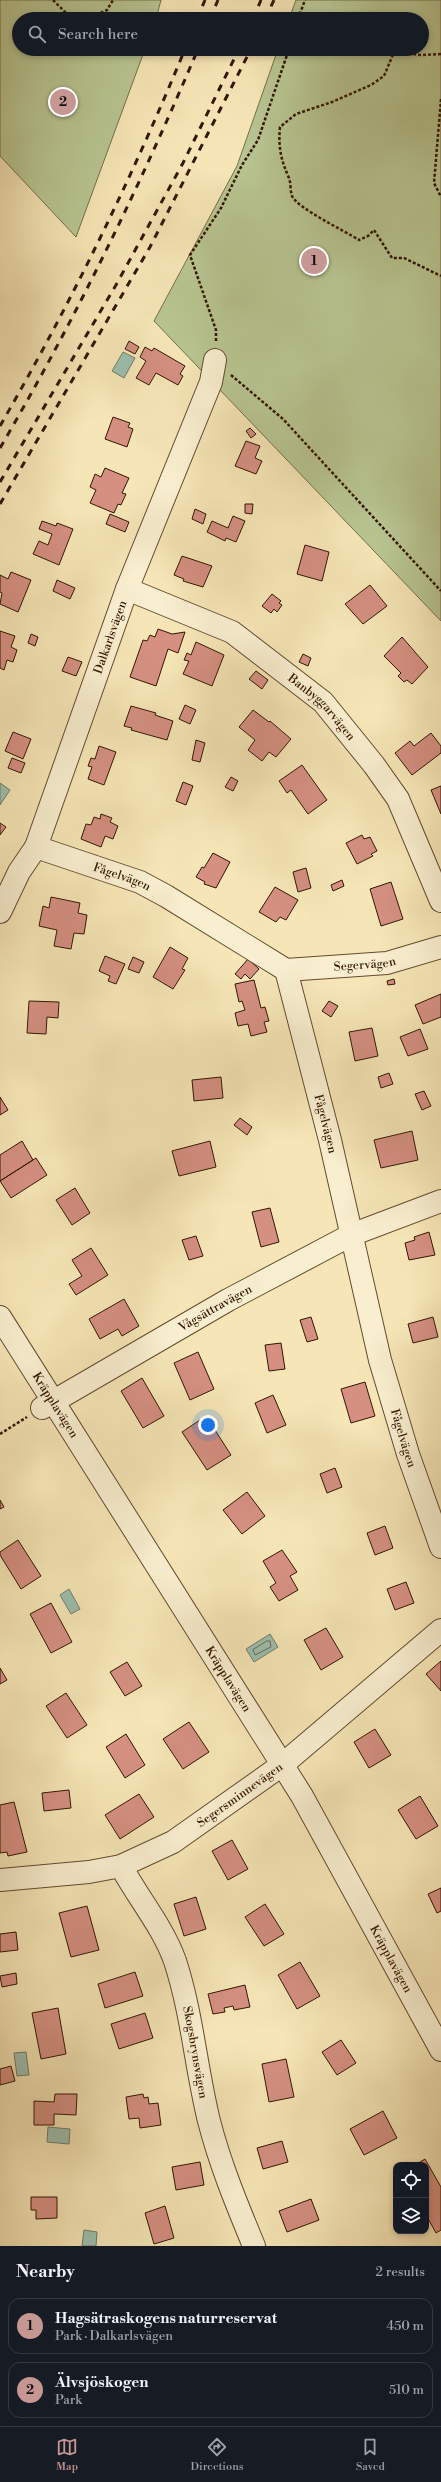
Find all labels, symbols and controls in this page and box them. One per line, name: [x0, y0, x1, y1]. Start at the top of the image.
search box: [12, 12, 429, 56]
icon: search: [26, 23, 48, 45]
text: Search here: [58, 25, 138, 44]
pin: 2: [50, 87, 76, 117]
pin: 1: [301, 246, 327, 276]
street label: Dalkarlsvägen: [91, 599, 130, 676]
street label: Banbyggarvägen: [284, 670, 358, 744]
street label: Fågelvägen: [91, 860, 153, 894]
street label: Segervägen: [333, 954, 398, 975]
street label: Fågelvägen: [310, 1093, 340, 1155]
street label: Vågsättravägen: [175, 1282, 255, 1336]
street label: Kräpplavägen: [29, 1370, 81, 1441]
street label: Fågelvägen: [387, 1407, 419, 1470]
your location: [198, 1415, 218, 1435]
street label: Kräpplavägen: [202, 1644, 254, 1715]
street label: Segersminnevägen: [194, 1760, 286, 1831]
street label: Kräpplavägen: [366, 1923, 415, 1996]
street label: Skogsbrynsvägen: [179, 2005, 211, 2100]
map controls: [393, 2162, 429, 2234]
button: locate: [393, 2162, 429, 2198]
button: layers: [393, 2198, 429, 2234]
text: Nearby: [16, 2261, 75, 2283]
text: 2 results: [376, 2264, 425, 2280]
text: Hagsätraskogens naturreservat: [55, 2309, 277, 2328]
text: 1: [27, 2318, 33, 2334]
text: 450 m: [386, 2318, 424, 2334]
text: Park · Dalkarlsvägen: [55, 2328, 173, 2344]
text: Älvsjöskogen: [55, 2373, 148, 2392]
text: 2: [26, 2382, 34, 2398]
text: 510 m: [389, 2382, 424, 2398]
text: Park: [55, 2392, 82, 2408]
tab: Map: [56, 2436, 78, 2474]
tab: Directions: [191, 2436, 244, 2474]
tab: Saved: [356, 2436, 385, 2474]

